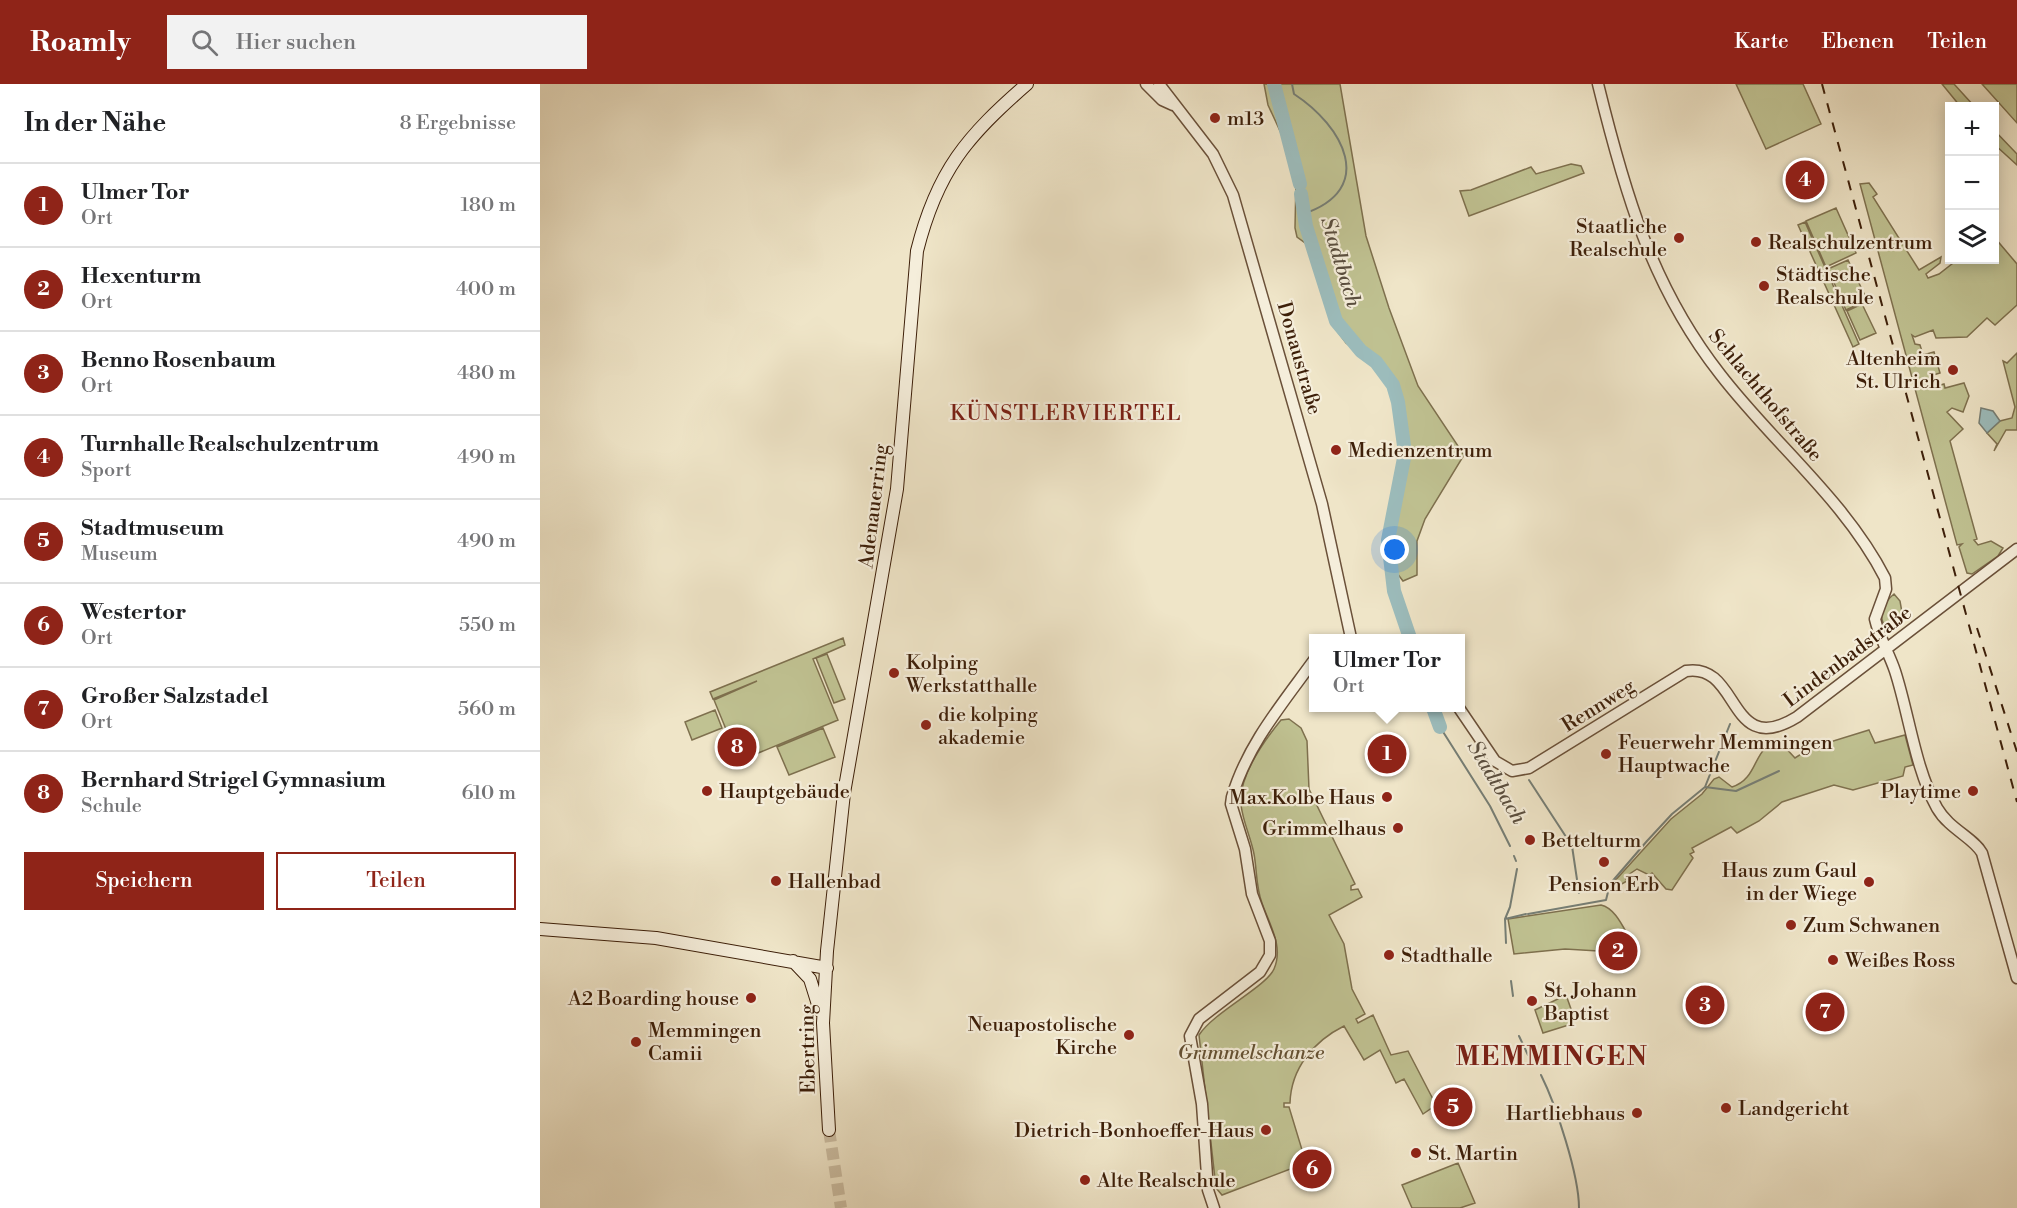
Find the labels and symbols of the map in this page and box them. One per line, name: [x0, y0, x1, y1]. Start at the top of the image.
place label: m13: [1227, 107, 1264, 132]
marker: m13: [1208, 111, 1222, 125]
pin: 4: [1786, 158, 1824, 202]
water label: Stadtbach: [1314, 214, 1366, 311]
place label: Staatliche Realschule: [1569, 215, 1667, 263]
marker: Staatliche Realschule: [1672, 231, 1686, 245]
place label: Realschulzentrum: [1768, 231, 1933, 256]
marker: Realschulzentrum: [1749, 235, 1763, 249]
place label: Städtische Realschule: [1776, 263, 1874, 311]
marker: Städtische Realschule: [1757, 279, 1771, 293]
street label: Donaustraße: [1271, 299, 1327, 418]
street label: Schlachthofstraße: [1702, 325, 1827, 467]
place label: Altenheim St. Ulrich: [1845, 347, 1941, 395]
marker: Altenheim St. Ulrich: [1946, 363, 1960, 377]
district label: KÜNSTLERVIERTEL: [950, 399, 1182, 427]
place label: Medienzentrum: [1348, 439, 1493, 464]
street label: Adenauerring: [854, 442, 895, 571]
marker: Medienzentrum: [1329, 443, 1343, 457]
your location: [1380, 535, 1409, 564]
street label: Lindenbadstraße: [1779, 601, 1917, 714]
place label: Kolping Werkstatthalle: [905, 651, 1037, 699]
marker: Kolping Werkstatthalle: [887, 666, 901, 680]
street label: Rennweg: [1558, 674, 1641, 739]
place label: die kolping akademie: [938, 703, 1039, 751]
marker: die kolping akademie: [919, 718, 933, 732]
pin: 8: [718, 724, 756, 770]
place label: Feuerwehr Memmingen Hauptwache: [1618, 731, 1833, 779]
pin: 1: [1368, 732, 1406, 776]
water label: Stadtbach: [1461, 736, 1531, 829]
marker: Feuerwehr Memmingen Hauptwache: [1599, 747, 1613, 761]
place label: Hauptgebäude: [719, 780, 850, 805]
place label: Playtime: [1880, 780, 1961, 805]
marker: Hauptgebäude: [700, 784, 714, 798]
marker: Playtime: [1966, 784, 1980, 798]
place label: Max.Kolbe Haus: [1229, 786, 1375, 811]
marker: Max.Kolbe Haus: [1380, 790, 1394, 804]
place label: Grimmelhaus: [1262, 817, 1386, 842]
marker: Grimmelhaus: [1391, 821, 1405, 835]
place label: Bettelturm: [1541, 829, 1642, 854]
marker: Bettelturm: [1523, 833, 1537, 847]
marker: Pension Erb: [1597, 855, 1611, 869]
place label: Haus zum Gaul in der Wiege: [1722, 859, 1857, 907]
place label: Hallenbad: [788, 870, 882, 895]
place label: Pension Erb: [1549, 873, 1659, 898]
marker: Hallenbad: [769, 874, 783, 888]
marker: Haus zum Gaul in der Wiege: [1862, 875, 1876, 889]
place label: Zum Schwanen: [1803, 914, 1940, 939]
marker: Zum Schwanen: [1784, 918, 1798, 932]
pin: 2: [1598, 928, 1638, 974]
place label: Stadthalle: [1401, 944, 1493, 969]
marker: Stadthalle: [1382, 948, 1396, 962]
place label: Weißes Ross: [1844, 949, 1955, 974]
marker: Weißes Ross: [1826, 953, 1840, 967]
place label: St. Johann Baptist: [1543, 979, 1637, 1027]
pin: 3: [1686, 982, 1724, 1028]
place label: A2 Boarding house: [567, 987, 739, 1012]
pin: 7: [1806, 990, 1844, 1034]
marker: A2 Boarding house: [744, 991, 758, 1005]
marker: St. Johann Baptist: [1525, 994, 1539, 1008]
street label: Ebertring: [795, 1003, 822, 1094]
place label: Neuapostolische Kirche: [968, 1013, 1117, 1061]
place label: Memmingen Camii: [648, 1019, 762, 1067]
marker: Neuapostolische Kirche: [1122, 1028, 1136, 1042]
marker: Memmingen Camii: [629, 1035, 643, 1049]
park label: Grimmelschanze: [1178, 1041, 1325, 1066]
district label: MEMMINGEN: [1455, 1041, 1649, 1073]
pin: 5: [1434, 1084, 1472, 1130]
place label: Landgericht: [1738, 1097, 1849, 1122]
marker: Landgericht: [1719, 1101, 1733, 1115]
place label: Hartliebhaus: [1506, 1102, 1625, 1127]
marker: Hartliebhaus: [1630, 1106, 1644, 1120]
place label: Dietrich-Bonhoeffer-Haus: [1014, 1119, 1254, 1144]
marker: Dietrich-Bonhoeffer-Haus: [1259, 1123, 1273, 1137]
place label: St. Martin: [1428, 1142, 1518, 1167]
pin: 6: [1292, 1146, 1332, 1192]
marker: St. Martin: [1409, 1146, 1423, 1160]
place label: Alte Realschule: [1096, 1169, 1236, 1194]
marker: Alte Realschule: [1078, 1173, 1092, 1187]

